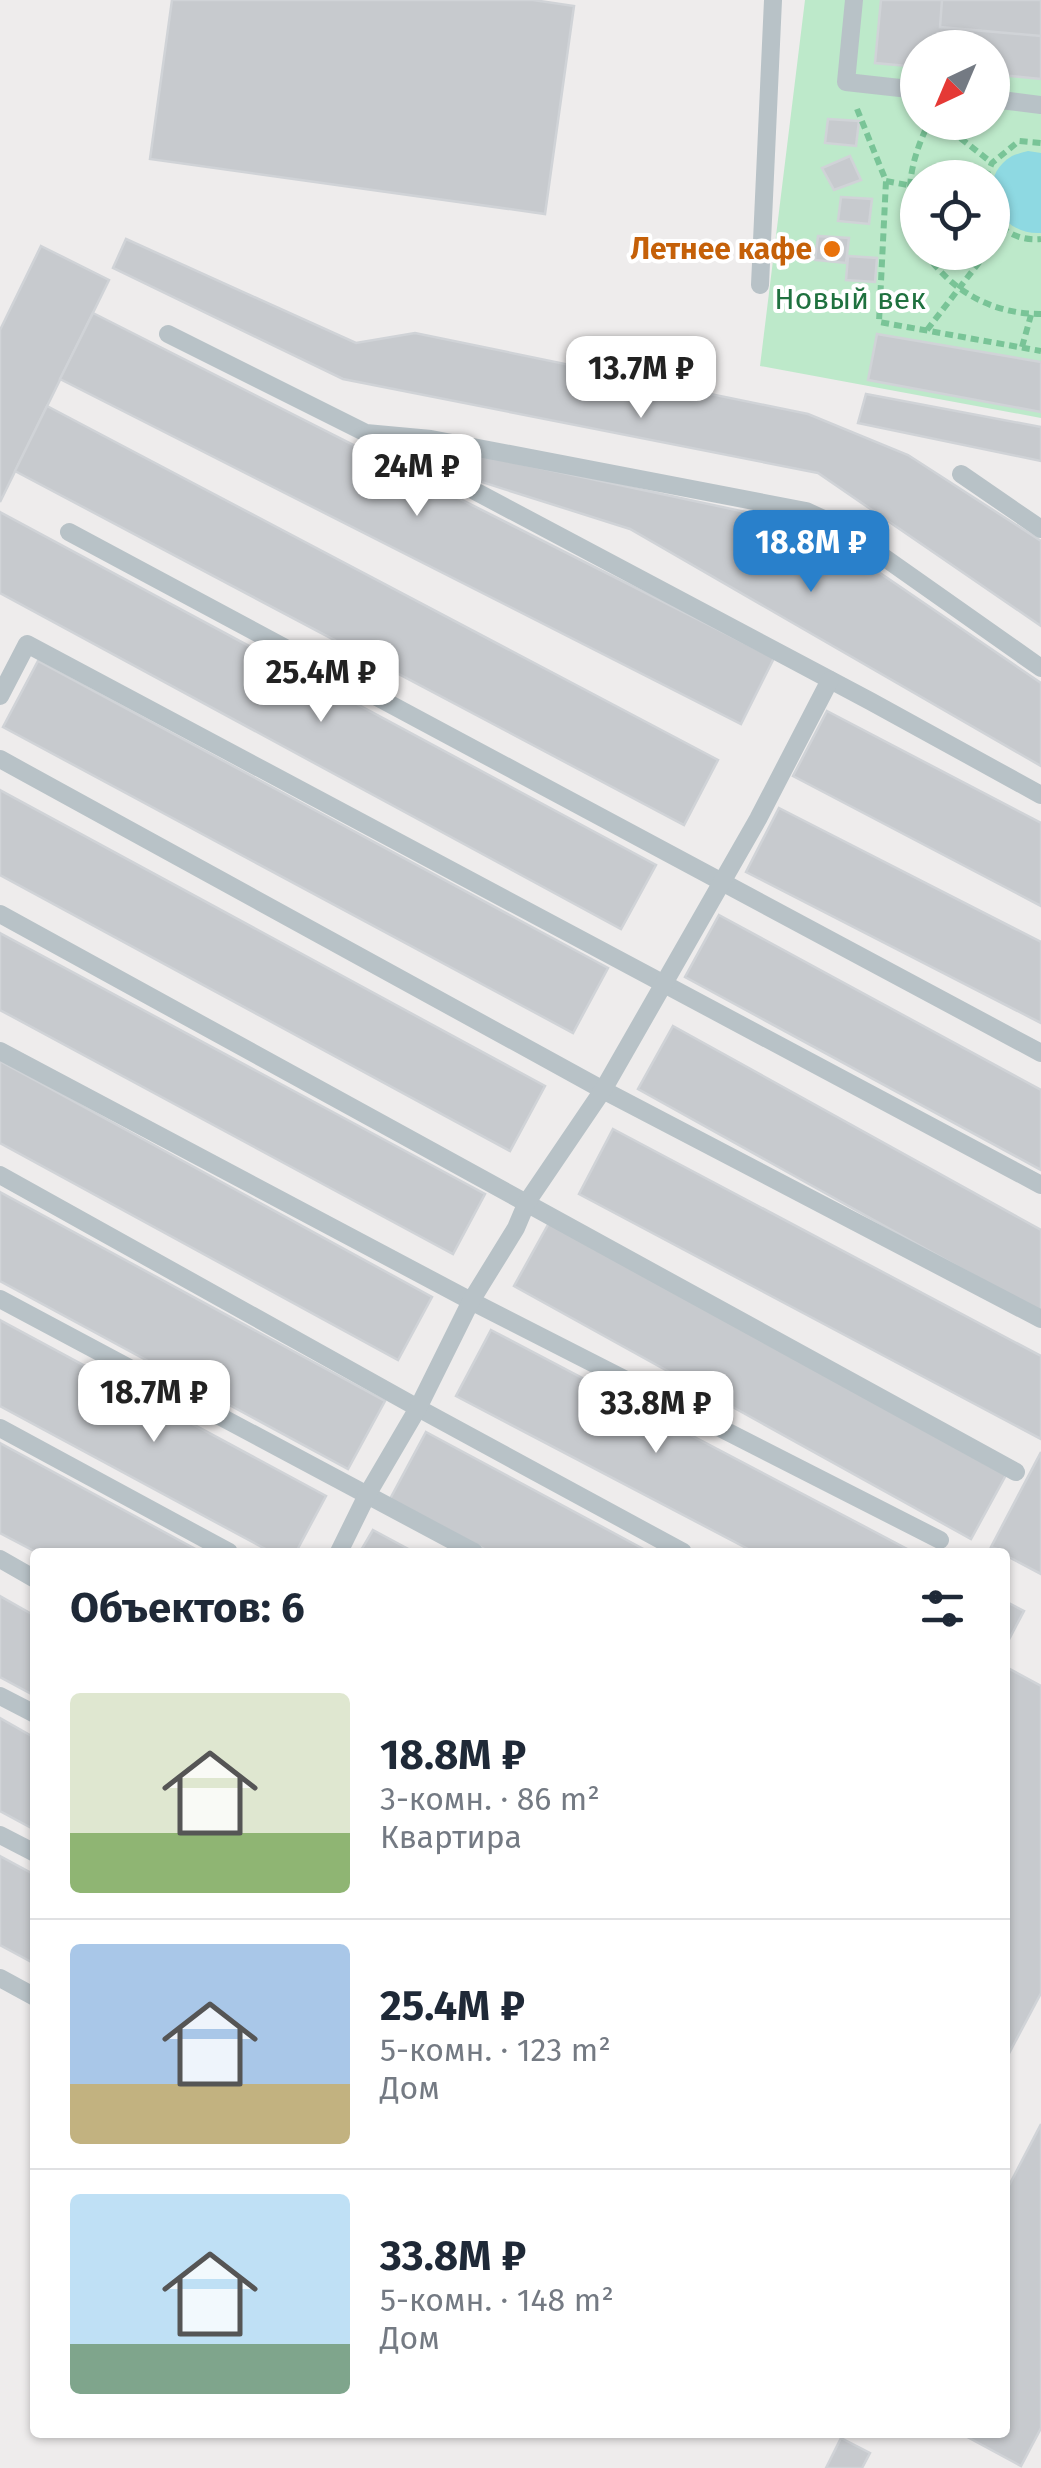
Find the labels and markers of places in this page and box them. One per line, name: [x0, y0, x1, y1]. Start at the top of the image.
place label: Летнее кафе: [630, 231, 812, 267]
marker: Летнее кафе: [821, 238, 843, 260]
pin: 13.7M ₽: [549, 336, 733, 421]
pin: 24M ₽: [347, 434, 487, 519]
pin: 18.8M ₽: [719, 510, 903, 595]
pin: 25.4M ₽: [229, 640, 413, 725]
pin: 18.7M ₽: [62, 1360, 246, 1445]
pin: 33.8M ₽: [564, 1371, 748, 1456]

